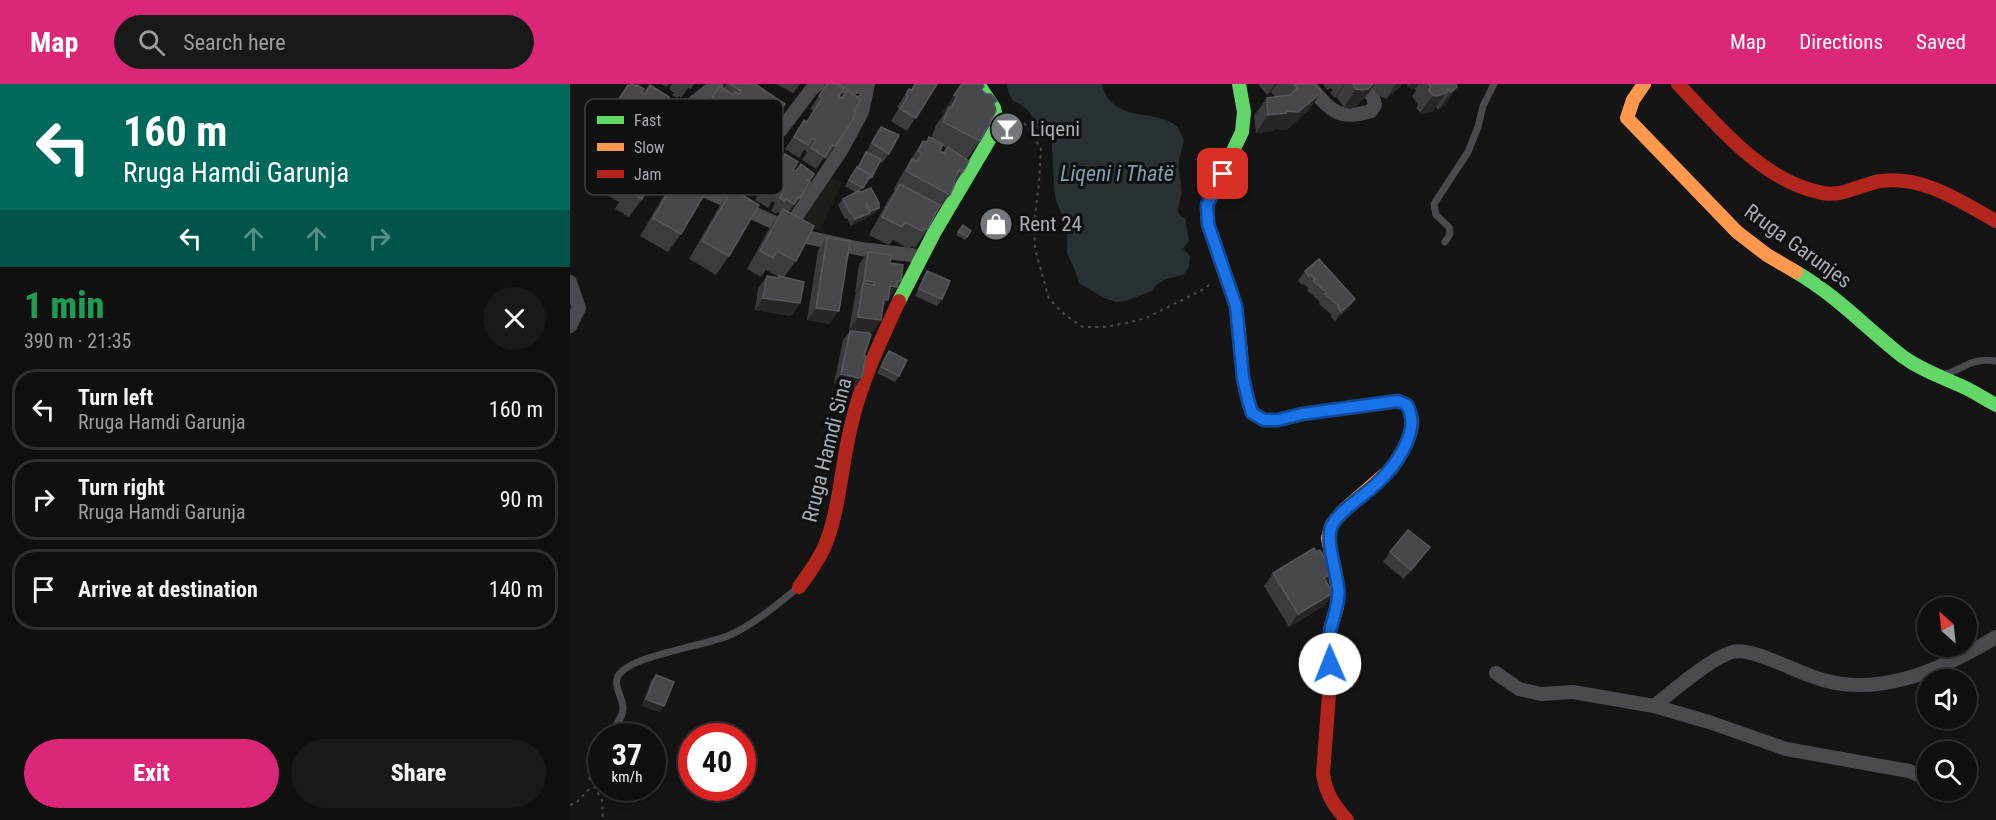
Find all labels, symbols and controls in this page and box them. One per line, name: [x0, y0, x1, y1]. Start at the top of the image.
search box: [114, 15, 534, 69]
text: Map: [30, 26, 78, 59]
icon: search: [135, 26, 168, 59]
text: Search here: [183, 30, 286, 55]
text: Map: [1730, 30, 1766, 54]
text: Directions: [1799, 30, 1883, 54]
text: Saved: [1916, 30, 1966, 54]
legend: [585, 99, 783, 195]
text: 160 m: [123, 107, 228, 156]
icon: left: [24, 108, 102, 186]
text: Fast: [634, 111, 661, 130]
bar icon: Liqeni: [989, 111, 1025, 147]
place label: Liqeni: [1030, 117, 1080, 141]
text: Slow: [634, 138, 664, 157]
pin: [1197, 148, 1248, 199]
text: Rruga Hamdi Garunja: [123, 157, 349, 189]
icon: arrive: [1206, 157, 1239, 190]
water label: Liqeni i Thatë: [1060, 161, 1174, 186]
text: Jam: [634, 165, 661, 184]
street label: Rruga Garunjes: [1740, 199, 1856, 293]
shop icon: Rent 24: [978, 206, 1014, 242]
place label: Rent 24: [1019, 212, 1082, 236]
icon: left: [174, 222, 207, 255]
icon: ahead: [237, 222, 270, 255]
icon: ahead: [300, 222, 333, 255]
icon: right: [363, 222, 396, 255]
text: 1 min: [24, 285, 104, 327]
button: close: [483, 287, 546, 350]
text: 390 m · 21:35: [24, 329, 131, 353]
street label: Rruga Hamdi Sina: [797, 375, 857, 525]
text: Turn left: [78, 385, 153, 410]
icon: left: [27, 393, 60, 426]
text: 160 m: [489, 397, 543, 422]
text: Rruga Hamdi Garunja: [78, 410, 245, 434]
text: Turn right: [78, 475, 165, 500]
icon: right: [27, 483, 60, 516]
text: 90 m: [500, 487, 543, 512]
text: Rruga Hamdi Garunja: [78, 500, 245, 524]
icon: arrive: [27, 573, 60, 606]
text: Arrive at destination: [78, 577, 258, 602]
text: 140 m: [489, 577, 543, 602]
north arrow: [1917, 597, 1977, 657]
map controls: [1917, 597, 1977, 801]
position arrow: [1298, 632, 1362, 696]
button: sound: [1917, 669, 1977, 729]
speed limit sign: 40: [678, 723, 756, 801]
text: 37: [612, 737, 642, 772]
button: Exit: [24, 739, 279, 808]
button: Share: [291, 739, 546, 808]
button: search: [1917, 741, 1977, 801]
text: km/h: [612, 768, 642, 786]

